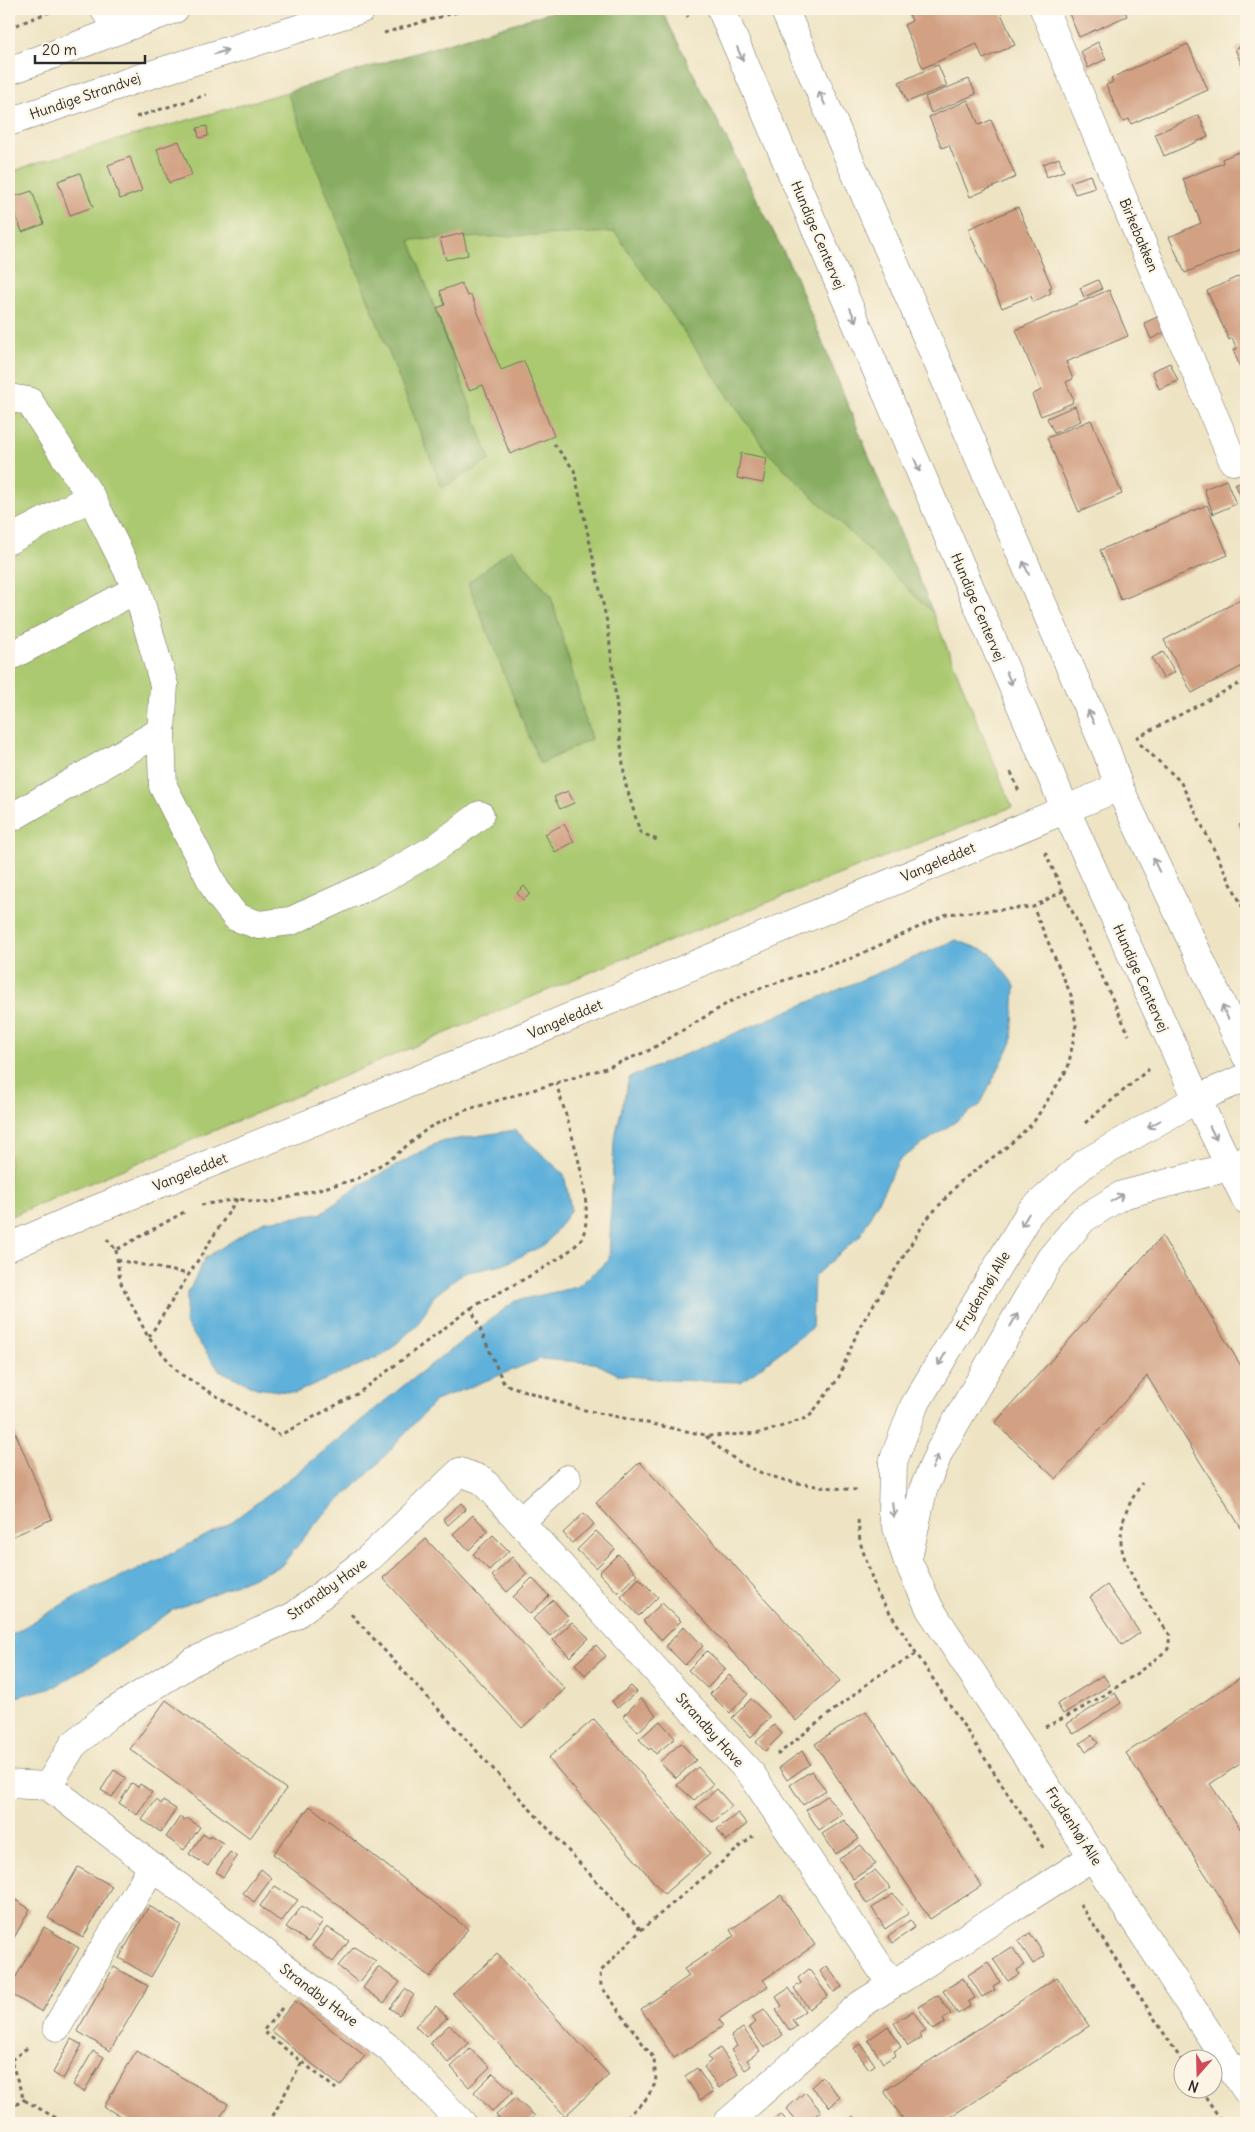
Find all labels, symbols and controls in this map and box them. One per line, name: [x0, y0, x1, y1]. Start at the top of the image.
scale bar: [35, 32, 145, 64]
text: 20 m: [42, 40, 77, 59]
one-way arrow: [736, 46, 746, 61]
one-way arrow: [213, 47, 229, 57]
street label: Hundige Strandvej: [27, 69, 143, 123]
one-way arrow: [817, 91, 827, 106]
street label: Hundige Centervej: [787, 178, 849, 292]
street label: Birkebakken: [1115, 196, 1163, 274]
one-way arrow: [849, 307, 858, 322]
one-way arrow: [913, 457, 923, 472]
street label: Hundige Centervej: [947, 550, 1009, 664]
one-way arrow: [1020, 561, 1030, 576]
one-way arrow: [1004, 670, 1014, 685]
one-way arrow: [1086, 710, 1096, 725]
street label: Vangeleddet: [898, 838, 978, 886]
one-way arrow: [1151, 858, 1160, 873]
street label: Hundige Centervej: [1109, 921, 1173, 1035]
street label: Vangeleddet: [525, 995, 605, 1043]
one-way arrow: [1220, 1005, 1230, 1020]
one-way arrow: [1148, 1119, 1162, 1129]
one-way arrow: [1209, 1125, 1218, 1140]
street label: Vangeleddet: [150, 1149, 230, 1195]
one-way arrow: [1109, 1193, 1123, 1203]
one-way arrow: [1020, 1212, 1030, 1226]
street label: Frydenhøj Alle: [952, 1248, 1014, 1334]
one-way arrow: [1010, 1314, 1020, 1328]
one-way arrow: [936, 1352, 946, 1366]
one-way arrow: [931, 1455, 940, 1470]
one-way arrow: [888, 1502, 898, 1518]
street label: Strandby Have: [284, 1554, 370, 1624]
street label: Strandby Have: [672, 1689, 748, 1771]
street label: Frydenhøj Alle: [1042, 1783, 1106, 1869]
street label: Strandby Have: [276, 1960, 362, 2030]
north arrow: [1172, 2050, 1222, 2100]
text: N: [1186, 2076, 1201, 2096]

